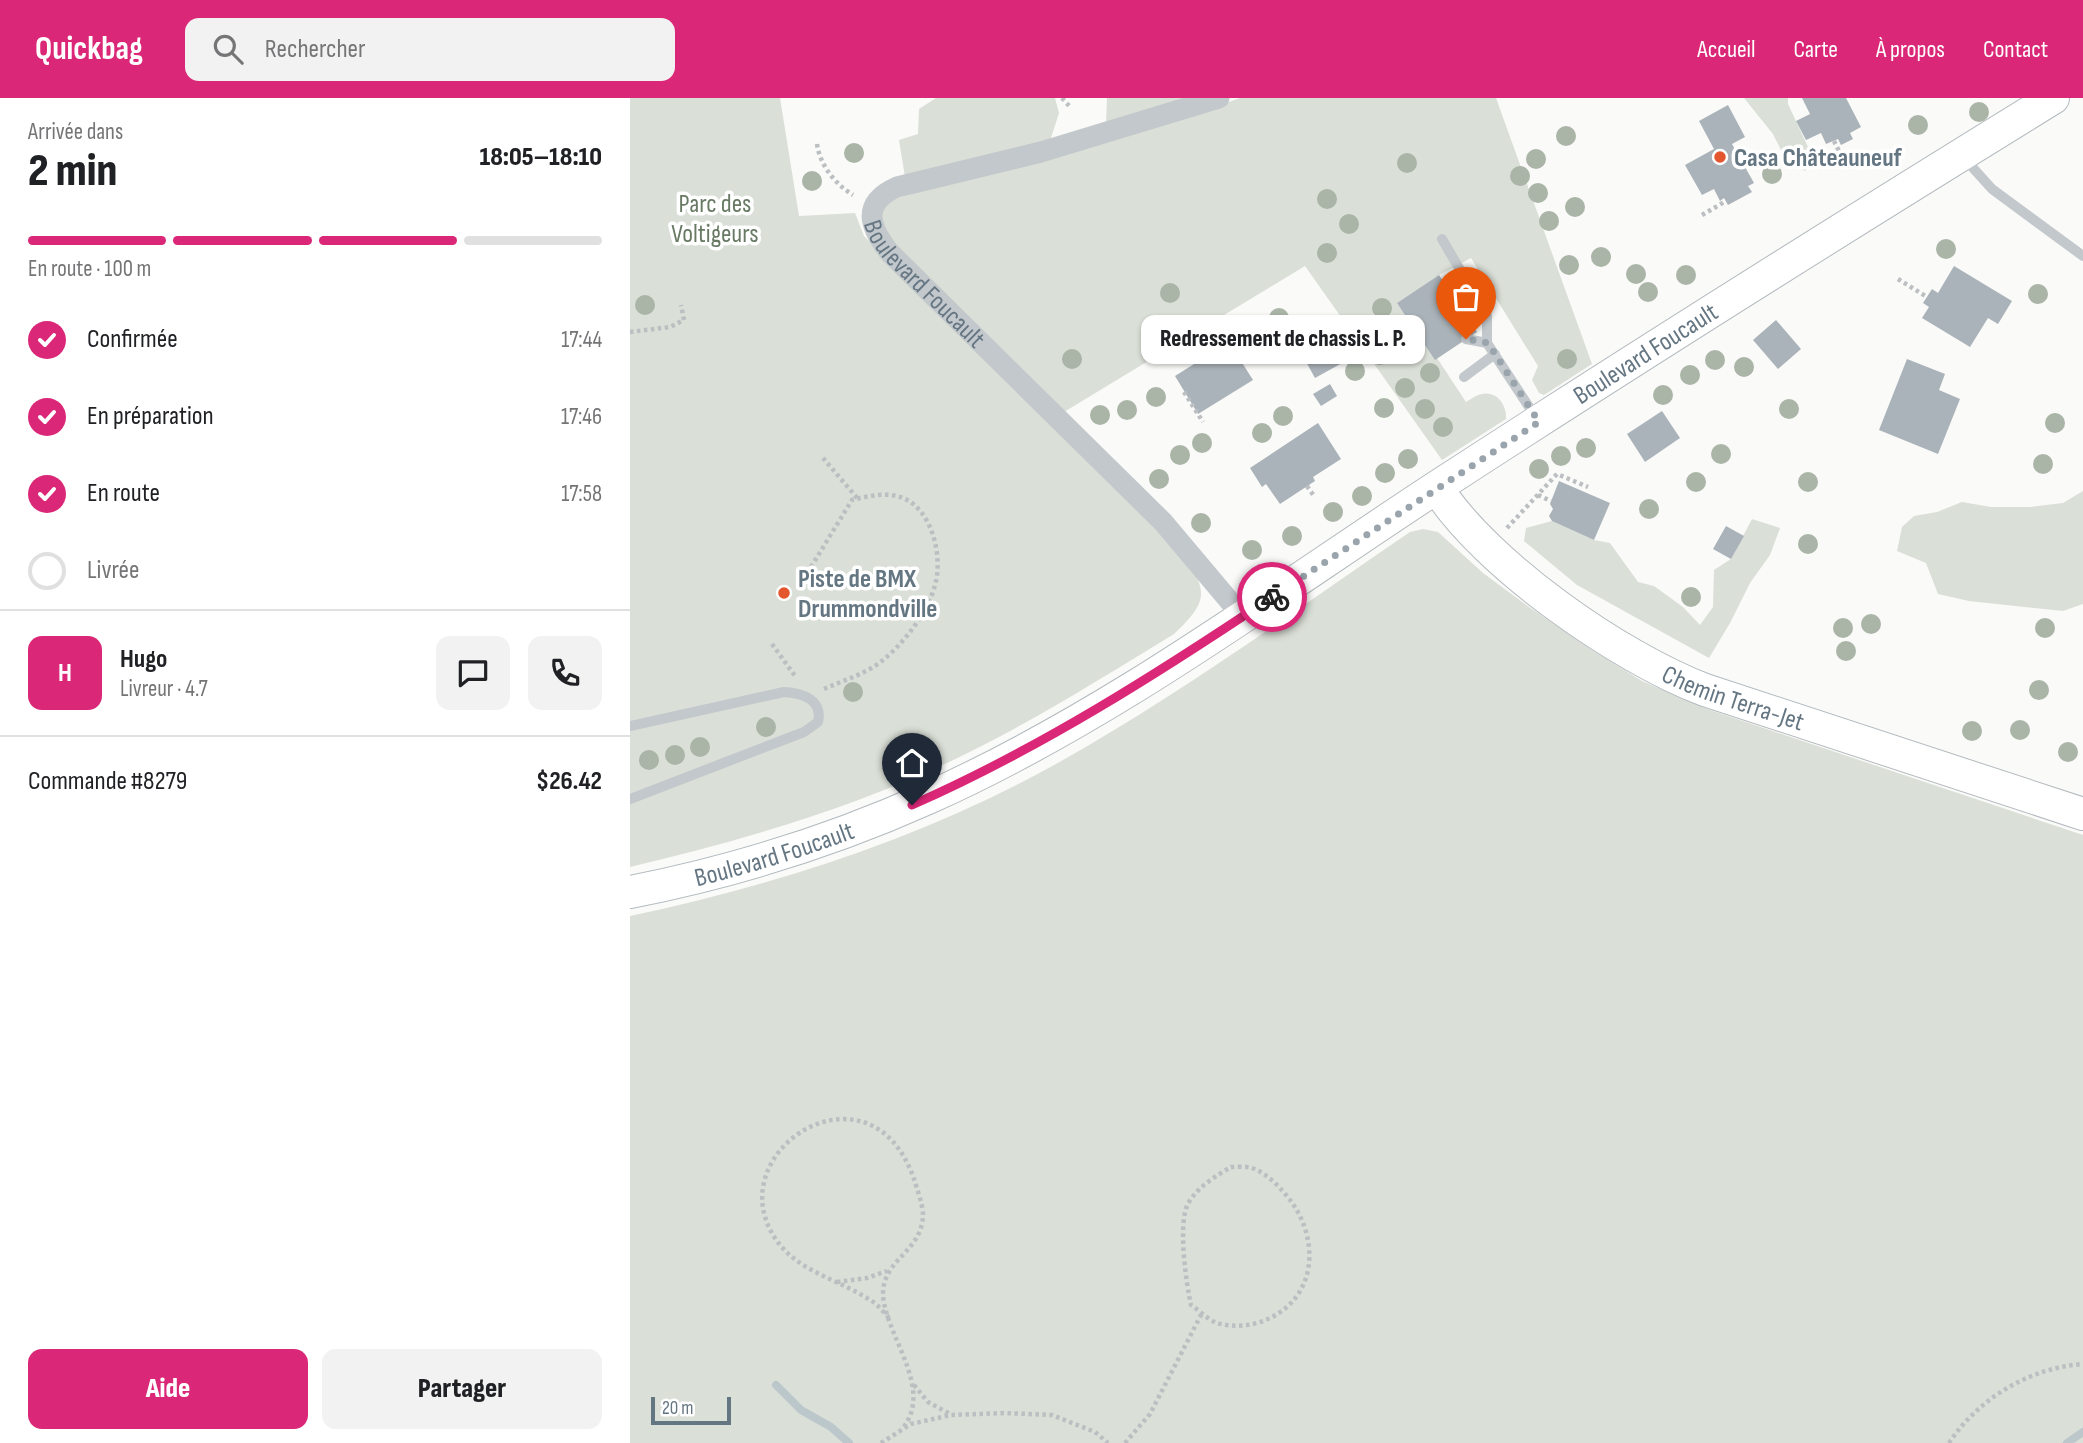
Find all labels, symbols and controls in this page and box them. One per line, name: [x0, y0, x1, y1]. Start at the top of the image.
search box: [185, 18, 675, 81]
text: Quickbag: [35, 29, 143, 69]
icon: search: [209, 30, 247, 68]
text: Rechercher: [265, 34, 365, 65]
text: Accueil: [1697, 35, 1756, 64]
text: Carte: [1794, 35, 1838, 64]
text: À propos: [1876, 35, 1945, 64]
text: Contact: [1983, 35, 2048, 64]
text: Arrivée dans: [28, 118, 123, 146]
text: 18:05–18:10: [479, 142, 602, 173]
place label: Casa Châteauneuf: [1734, 143, 1903, 174]
text: 2 min: [28, 144, 117, 199]
marker: Casa Châteauneuf: [1712, 149, 1728, 165]
park label: Parc des Voltigeurs: [671, 189, 759, 250]
street label: Boulevard Foucault: [856, 216, 991, 355]
text: En route · 100 m: [28, 255, 151, 283]
pin: [1436, 267, 1496, 339]
icon: bag: [1447, 278, 1485, 316]
street label: Boulevard Foucault: [1568, 297, 1724, 412]
callout: Redressement de chassis L. P.: [1140, 314, 1424, 364]
icon: check: [28, 321, 66, 359]
text: Confirmée: [87, 324, 178, 355]
text: Redressement de chassis L. P.: [1160, 325, 1406, 353]
text: 17:44: [561, 326, 602, 354]
icon: check: [28, 398, 66, 436]
text: En préparation: [87, 401, 214, 432]
text: 17:46: [561, 403, 602, 431]
icon: check: [28, 475, 66, 513]
text: En route: [87, 478, 160, 509]
text: 17:58: [561, 480, 602, 508]
text: Livrée: [87, 555, 139, 586]
courier: [1237, 562, 1307, 632]
place label: Piste de BMX Drummondville: [798, 564, 937, 625]
icon: bike: [1253, 578, 1291, 616]
marker: Piste de BMX Drummondville: [776, 585, 792, 601]
button: chat: [436, 636, 510, 710]
button: phone: [528, 636, 602, 710]
text: Hugo: [120, 644, 167, 675]
text: H: [58, 658, 72, 689]
street label: Chemin Terra-Jet: [1657, 659, 1808, 738]
text: Livreur · 4.7: [120, 675, 208, 703]
pin: [882, 733, 942, 805]
icon: home: [893, 744, 931, 782]
text: Commande #8279: [28, 766, 187, 797]
text: $26.42: [536, 766, 602, 797]
street label: Boulevard Foucault: [692, 816, 859, 894]
button: Aide: [28, 1349, 308, 1429]
button: Partager: [322, 1349, 602, 1429]
scale bar: [651, 1394, 732, 1426]
text: 20 m: [662, 1397, 694, 1420]

